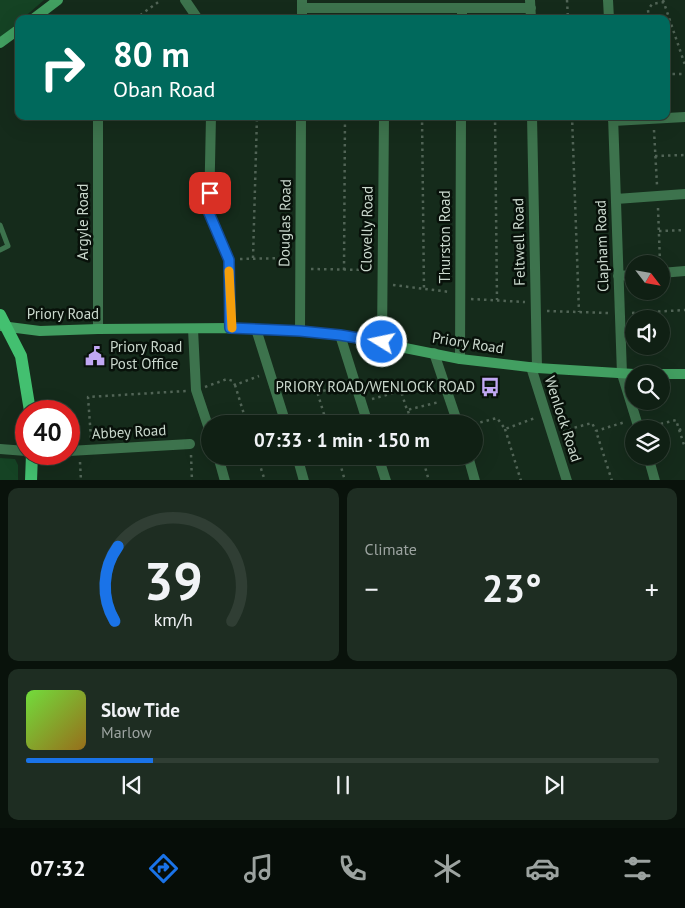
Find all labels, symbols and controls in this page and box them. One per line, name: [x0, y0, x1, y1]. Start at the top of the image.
text: 80 m: [113, 31, 190, 77]
icon: right: [30, 35, 95, 100]
text: Oban Road: [113, 75, 215, 103]
pin: [189, 172, 231, 214]
icon: arrive: [196, 179, 224, 207]
street label: Douglas Road: [274, 179, 295, 267]
street label: Argyle Road: [73, 184, 92, 260]
street label: Clovelly Road: [356, 186, 377, 272]
street label: Thurston Road: [435, 191, 454, 283]
street label: Feltwell Road: [508, 198, 529, 286]
street label: Clapham Road: [590, 200, 613, 292]
north arrow: [625, 255, 670, 300]
map controls: [625, 255, 670, 465]
street label: Priory Road: [27, 304, 99, 323]
button: sound: [625, 310, 670, 355]
position arrow: [355, 315, 407, 367]
street label: Priory Road: [431, 327, 505, 358]
place label: Priory Road Post Office: [110, 337, 182, 373]
public building icon: Priory Road Post Office: [84, 345, 106, 367]
button: search: [625, 365, 670, 410]
street label: Wenlock Road: [541, 373, 586, 464]
bus stop icon: PRIORY ROAD/WENLOCK ROAD: [479, 376, 501, 398]
place label: PRIORY ROAD/WENLOCK ROAD: [275, 377, 475, 396]
speed limit sign: 40: [15, 400, 80, 465]
street label: Abbey Road: [91, 420, 167, 443]
button: layers: [625, 420, 670, 465]
text: 07:33 · 1 min · 150 m: [254, 428, 430, 452]
text: Climate: [365, 539, 417, 559]
text: 39: [144, 547, 203, 614]
text: 23°: [482, 563, 542, 612]
text: −: [365, 570, 379, 607]
text: +: [645, 570, 659, 607]
text: km/h: [154, 608, 193, 631]
text: Slow Tide: [101, 698, 180, 722]
text: Marlow: [101, 722, 152, 742]
icon: previous: [118, 771, 146, 799]
icon: pause: [329, 771, 357, 799]
icon: next: [540, 771, 568, 799]
icon: directions: [146, 851, 181, 886]
icon: music: [241, 851, 276, 886]
icon: phone: [335, 851, 370, 886]
icon: climate: [430, 851, 465, 886]
icon: car: [525, 851, 560, 886]
icon: filters: [620, 851, 655, 886]
text: 07:32: [30, 854, 86, 882]

